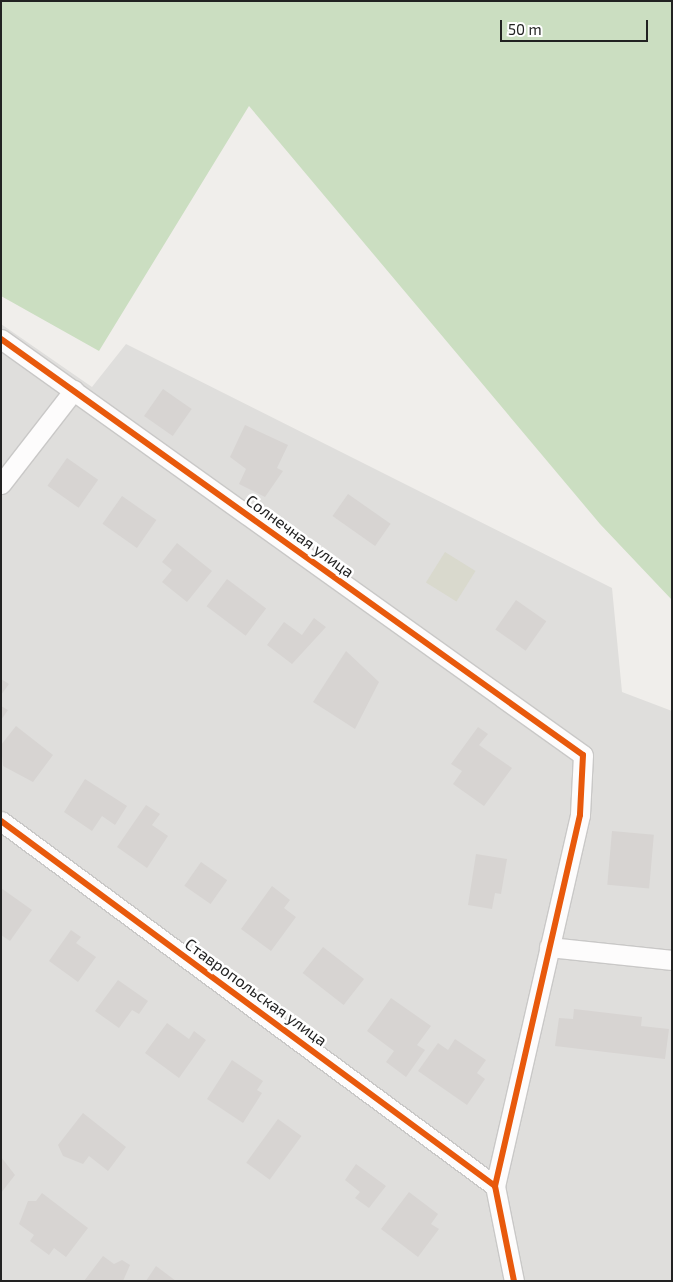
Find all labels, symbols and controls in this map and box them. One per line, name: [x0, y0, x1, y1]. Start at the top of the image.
scale bar: [503, 10, 650, 42]
text: 50 m: [508, 20, 542, 38]
street label: Солнечная улица: [242, 490, 358, 582]
street label: Ставропольская улица: [181, 934, 331, 1050]

